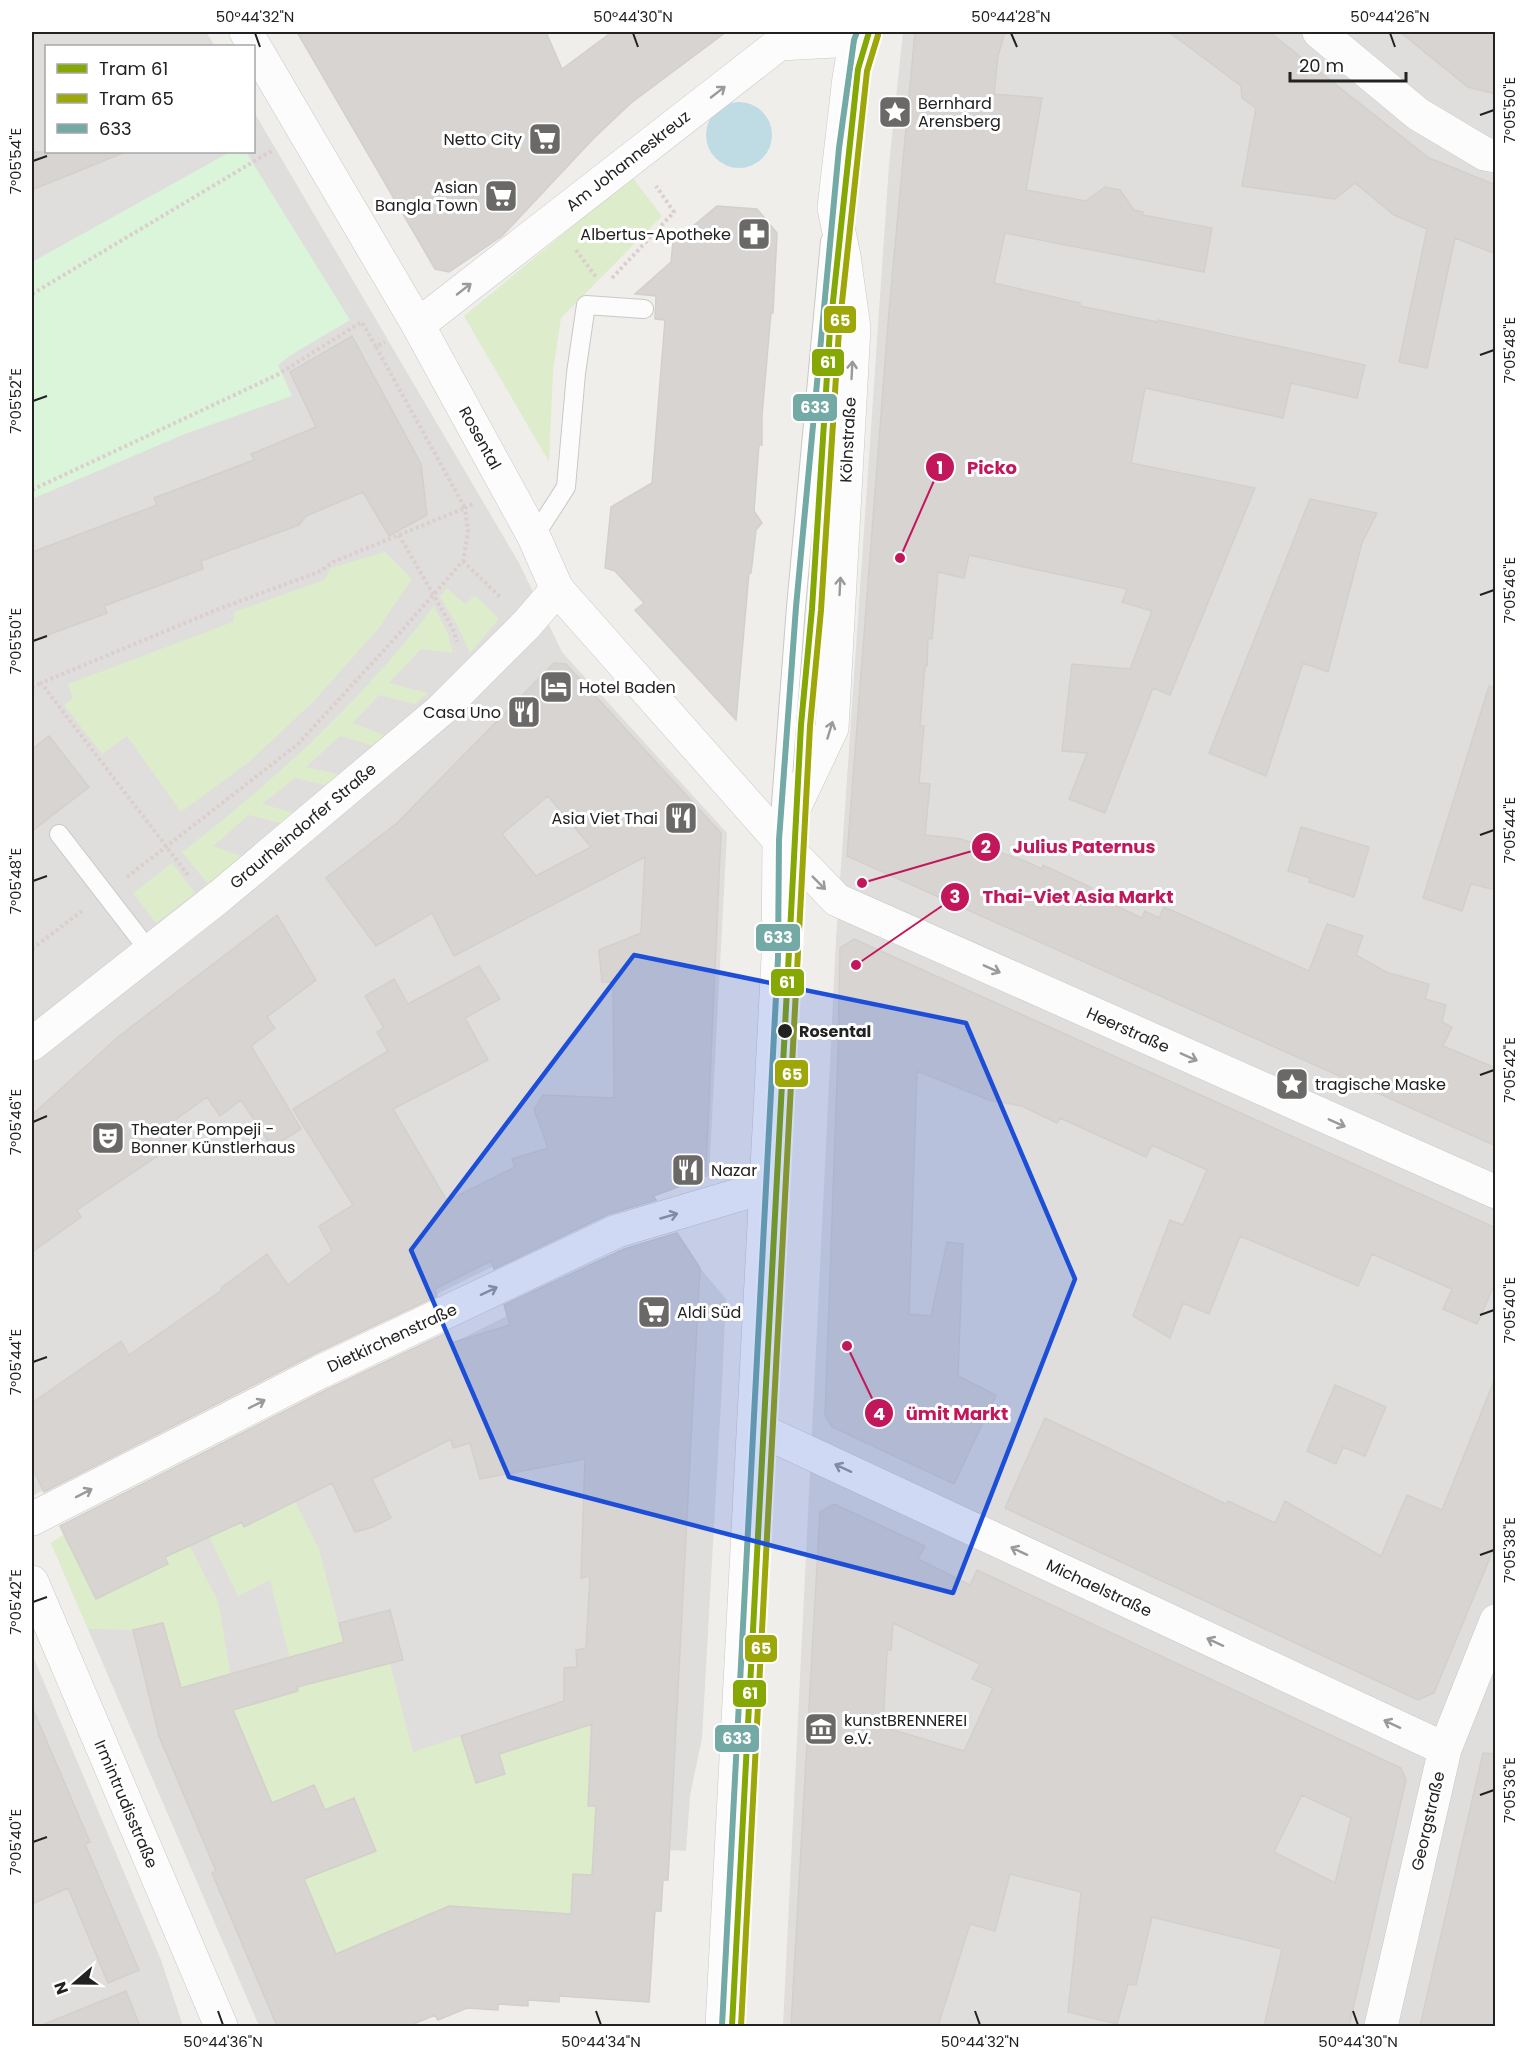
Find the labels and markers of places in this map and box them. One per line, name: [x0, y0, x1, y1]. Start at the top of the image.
place label: Bernhard Arensberg: [918, 92, 1001, 133]
place icon: Bernhard Arensberg: [877, 94, 913, 130]
supermarket icon: Netto City: [527, 121, 563, 157]
place label: Netto City: [444, 128, 522, 151]
place label: Asian Bangla Town: [375, 176, 478, 217]
supermarket icon: Asian Bangla Town: [483, 178, 519, 214]
pharmacy icon: Albertus-Apotheke: [736, 216, 772, 252]
place label: Albertus-Apotheke: [580, 223, 731, 246]
callout: Picko: [925, 449, 1029, 485]
hotel icon: Hotel Baden: [538, 669, 574, 705]
place label: Hotel Baden: [579, 676, 676, 699]
restaurant icon: Casa Uno: [506, 694, 542, 730]
place label: Casa Uno: [423, 701, 501, 724]
restaurant icon: Asia Viet Thai: [663, 800, 699, 836]
place label: Asia Viet Thai: [551, 807, 658, 830]
callout: Julius Paternus: [971, 829, 1168, 865]
callout: Thai-Viet Asia Markt: [940, 879, 1185, 915]
place label: Rosental: [799, 1020, 871, 1043]
marker: Rosental: [776, 1022, 794, 1040]
place icon: tragische Maske: [1274, 1066, 1310, 1102]
place label: tragische Maske: [1315, 1073, 1446, 1096]
place label: Theater Pompeji - Bonner Künstlerhaus: [131, 1118, 295, 1159]
theatre icon: Theater Pompeji - Bonner Künstlerhaus: [90, 1120, 126, 1156]
restaurant icon: Nazar: [670, 1152, 706, 1188]
place label: Nazar: [711, 1159, 757, 1182]
supermarket icon: Aldi Süd: [636, 1294, 672, 1330]
place label: Aldi Süd: [677, 1301, 741, 1324]
callout: ümit Markt: [864, 1395, 1021, 1431]
place label: kunstBRENNEREI e.V.: [844, 1709, 967, 1750]
museum icon: kunstBRENNEREI e.V.: [803, 1711, 839, 1747]

